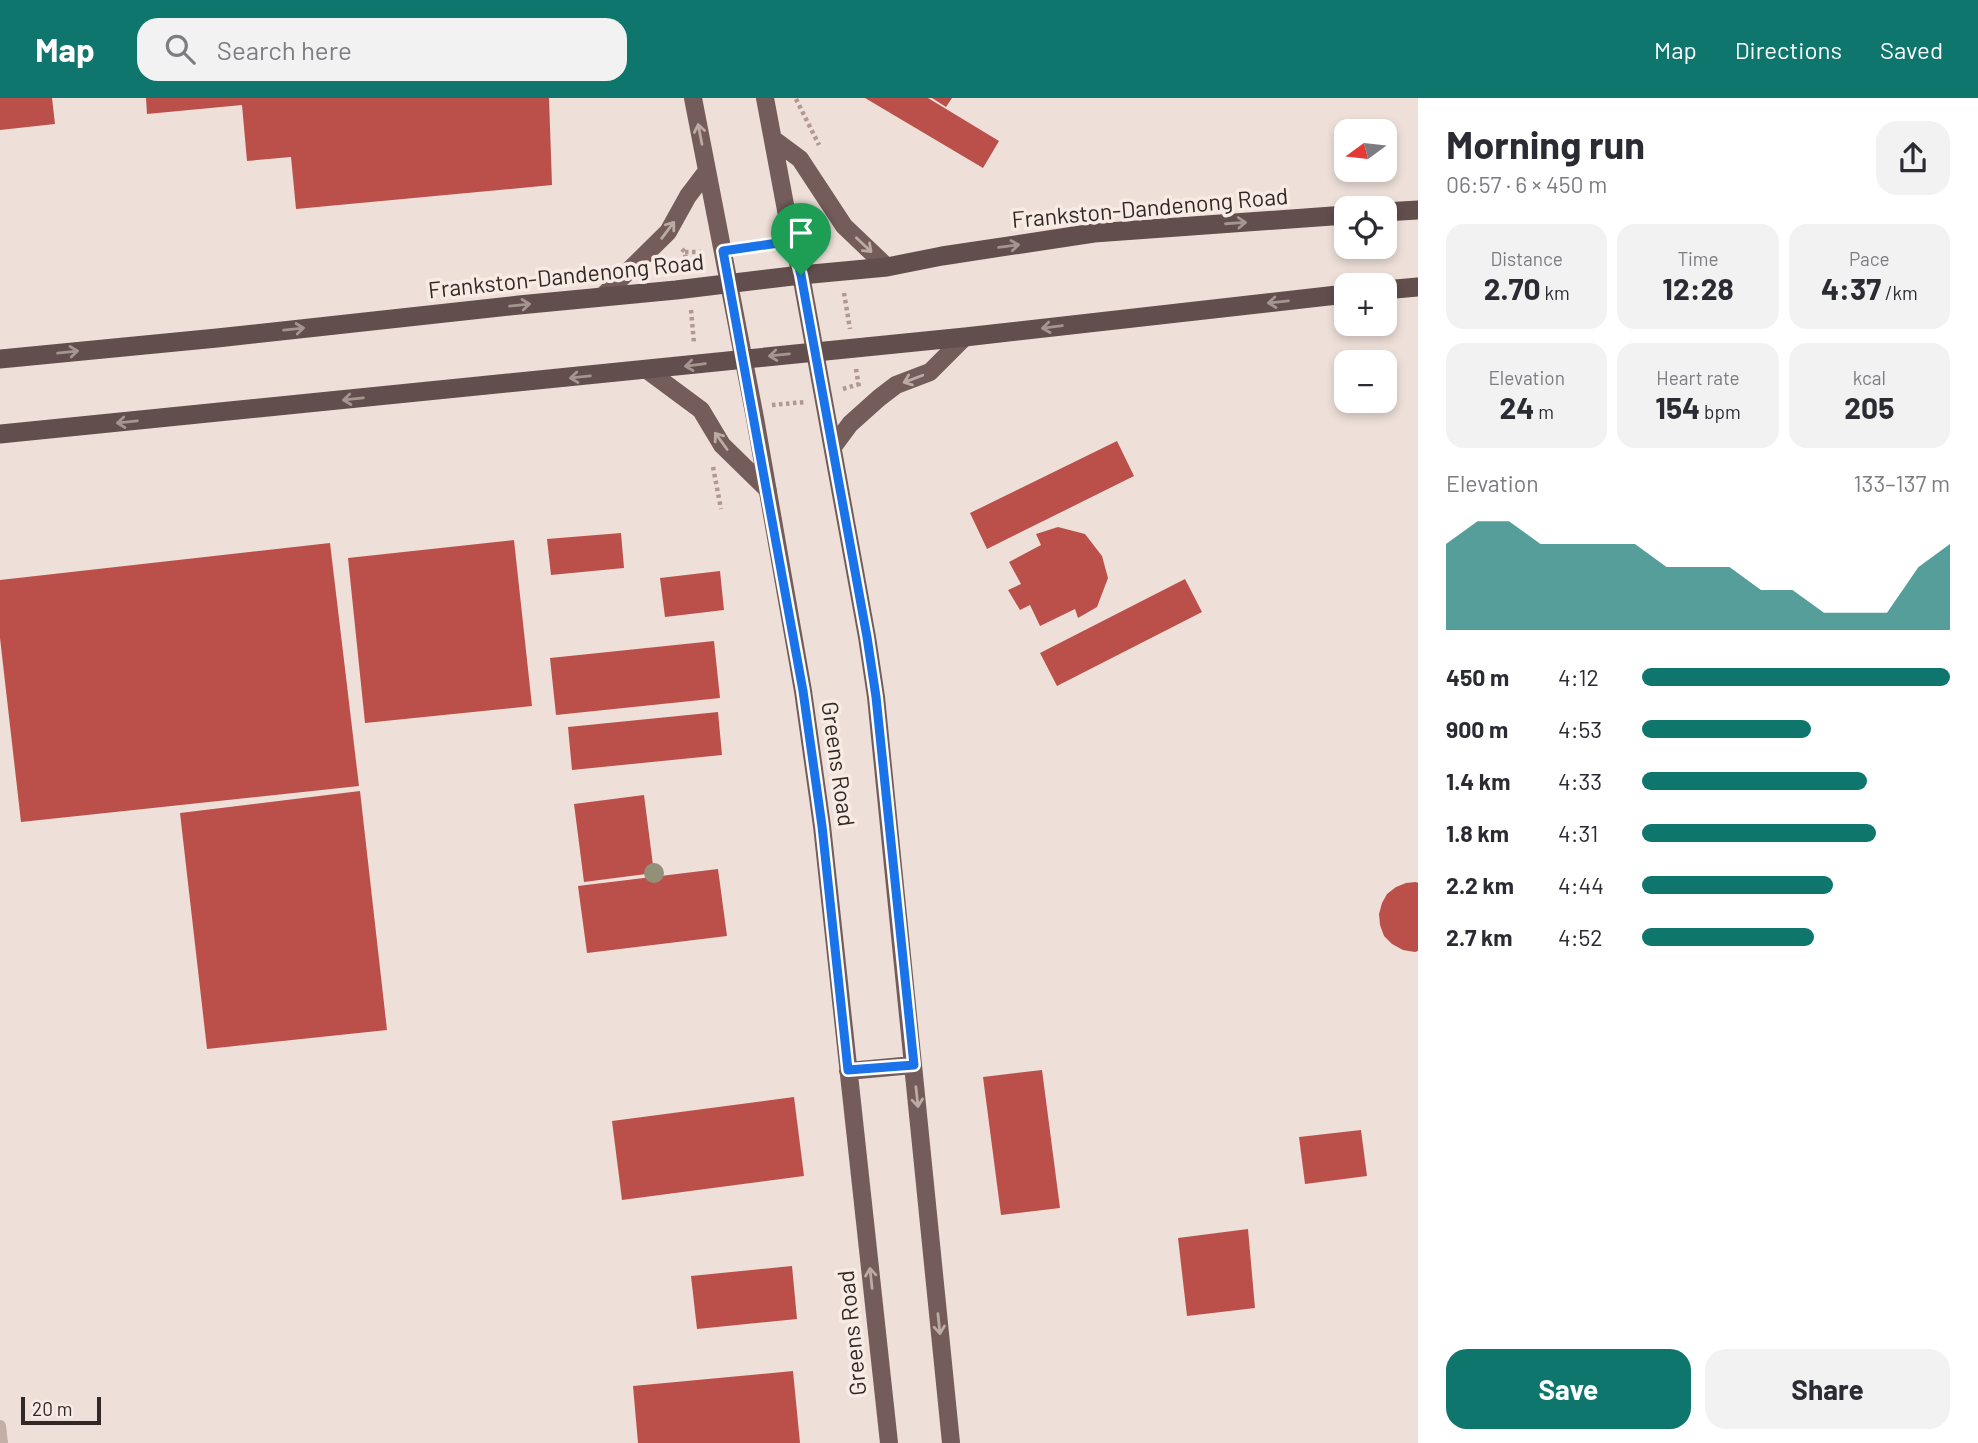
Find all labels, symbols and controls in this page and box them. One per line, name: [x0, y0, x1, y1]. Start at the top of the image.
search box: [137, 18, 627, 81]
text: Map: [35, 29, 95, 69]
icon: search: [161, 30, 199, 68]
text: Search here: [217, 34, 352, 65]
text: Map: [1654, 35, 1697, 64]
text: Directions: [1735, 35, 1842, 64]
text: Saved: [1880, 35, 1943, 64]
north arrow: [1334, 119, 1396, 182]
map controls: [1334, 119, 1397, 413]
text: Morning run: [1446, 121, 1645, 167]
button: share: [1876, 121, 1950, 195]
one-way arrow: [692, 123, 706, 146]
text: 06:57 · 6 × 450 m: [1446, 170, 1607, 198]
street label: Frankston-Dandenong Road: [1011, 181, 1289, 233]
button: locate: [1334, 196, 1397, 259]
pin: [771, 203, 831, 275]
icon: arrive: [782, 214, 820, 252]
one-way arrow: [1224, 216, 1246, 229]
one-way arrow: [660, 221, 675, 239]
one-way arrow: [855, 236, 872, 253]
one-way arrow: [998, 239, 1020, 252]
street label: Frankston-Dandenong Road: [426, 247, 705, 303]
text: Distance: [1490, 247, 1563, 270]
text: Time: [1677, 247, 1719, 270]
text: Pace: [1849, 247, 1890, 270]
text: 2.70: [1484, 270, 1541, 306]
text: 12:28: [1662, 270, 1734, 306]
text: 4:37: [1821, 270, 1881, 306]
button: +: [1334, 273, 1397, 336]
text: km: [1541, 281, 1570, 304]
text: /km: [1881, 281, 1918, 304]
one-way arrow: [1267, 295, 1290, 308]
one-way arrow: [509, 298, 531, 311]
one-way arrow: [1041, 321, 1064, 334]
one-way arrow: [282, 323, 305, 336]
one-way arrow: [56, 345, 79, 358]
one-way arrow: [768, 349, 791, 362]
button: −: [1334, 350, 1397, 413]
one-way arrow: [684, 358, 707, 371]
text: Elevation: [1488, 366, 1565, 389]
text: Heart rate: [1656, 366, 1740, 389]
text: kcal: [1853, 366, 1886, 389]
one-way arrow: [569, 371, 591, 384]
one-way arrow: [902, 374, 924, 386]
text: 24: [1499, 389, 1534, 425]
text: 154: [1655, 389, 1700, 425]
text: 205: [1844, 389, 1894, 425]
one-way arrow: [342, 393, 365, 406]
text: m: [1534, 400, 1554, 423]
text: bpm: [1700, 400, 1741, 423]
one-way arrow: [116, 415, 139, 428]
one-way arrow: [714, 431, 729, 450]
text: Elevation: [1446, 469, 1539, 497]
text: 133–137 m: [1854, 469, 1950, 497]
text: 450 m: [1446, 663, 1509, 691]
text: 4:12: [1558, 663, 1599, 691]
street label: Greens Road: [816, 700, 862, 828]
text: 900 m: [1446, 715, 1508, 743]
text: 4:53: [1558, 715, 1602, 743]
text: 1.4 km: [1446, 767, 1510, 795]
text: 4:33: [1558, 767, 1602, 795]
text: 1.8 km: [1446, 819, 1509, 847]
text: 4:31: [1558, 819, 1598, 847]
text: 2.2 km: [1446, 871, 1514, 899]
text: 4:44: [1558, 871, 1604, 899]
text: 2.7 km: [1446, 923, 1513, 951]
text: 4:52: [1558, 923, 1603, 951]
one-way arrow: [910, 1085, 923, 1108]
one-way arrow: [864, 1267, 877, 1290]
street label: Greens Road: [831, 1269, 872, 1397]
one-way arrow: [933, 1312, 946, 1334]
button: Save: [1446, 1349, 1691, 1429]
button: Share: [1705, 1349, 1950, 1429]
scale bar: [21, 1394, 102, 1426]
text: 20 m: [32, 1397, 72, 1420]

